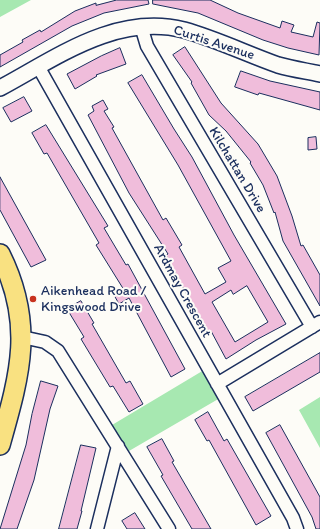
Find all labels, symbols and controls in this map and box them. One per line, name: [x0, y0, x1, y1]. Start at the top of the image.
street label: Curtis Avenue: [171, 22, 257, 64]
street label: Kilchattan Drive: [205, 124, 269, 216]
street label: Ardmay Crescent: [149, 241, 215, 341]
place label: Aikenhead Road / Kingswood Drive: [41, 283, 146, 316]
marker: Aikenhead Road / Kingswood Drive: [28, 294, 38, 304]

